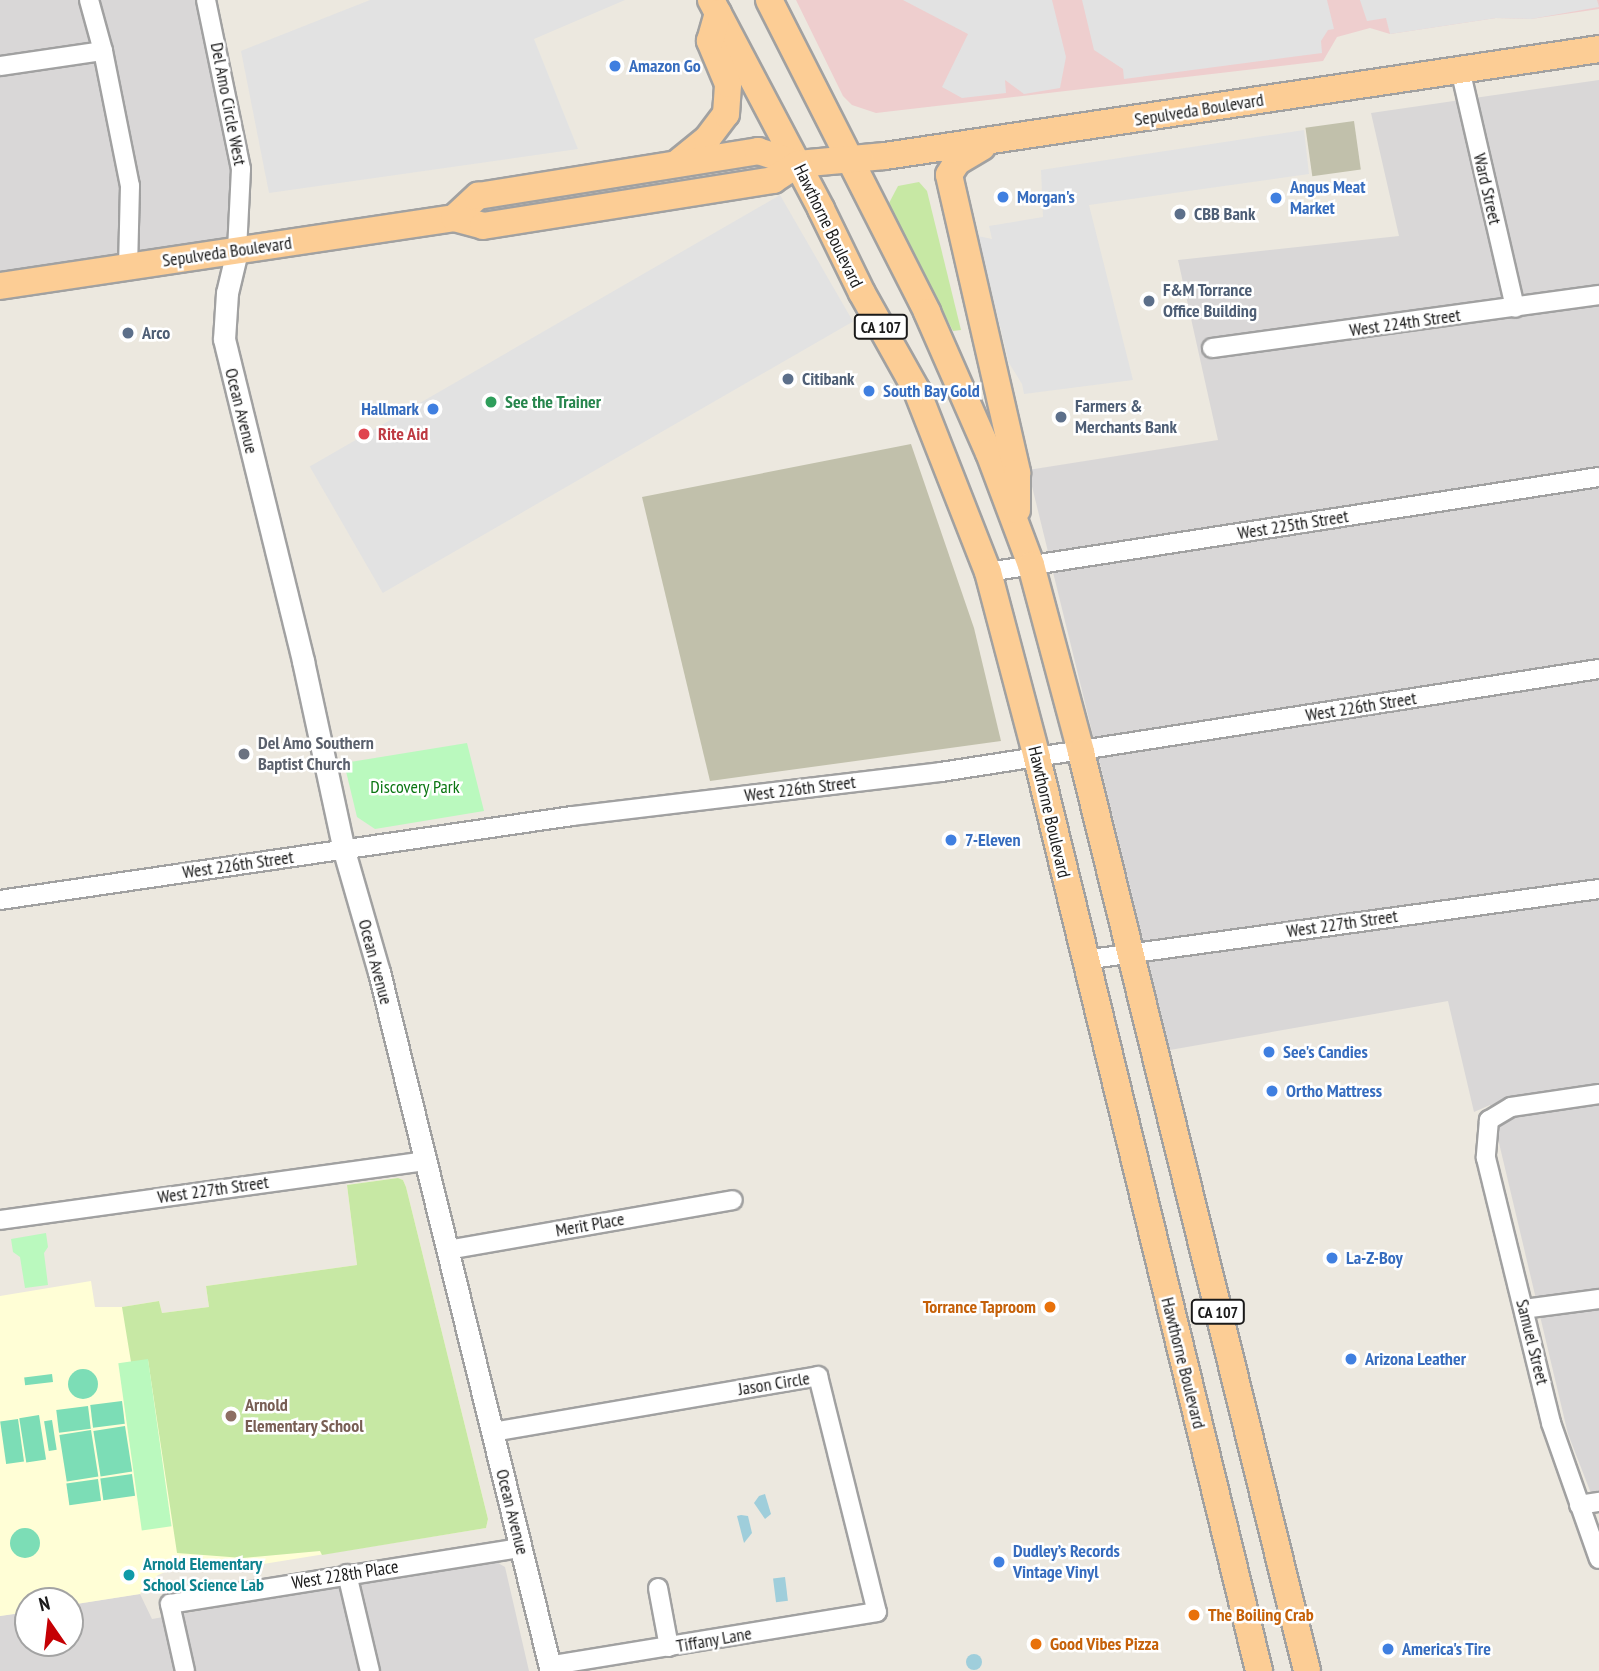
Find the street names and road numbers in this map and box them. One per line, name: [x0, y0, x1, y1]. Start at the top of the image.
street label: Del Amo Circle West: [205, 40, 251, 168]
street label: Sepulveda Boulevard: [1133, 89, 1265, 131]
street label: Ward Street: [1468, 151, 1506, 227]
street label: Hawthorne Boulevard: [789, 161, 867, 291]
street label: Sepulveda Boulevard: [161, 232, 293, 272]
street label: West 224th Street: [1348, 305, 1462, 341]
road number: CA 107: [853, 314, 909, 340]
street label: Ocean Avenue: [220, 366, 262, 456]
street label: West 225th Street: [1236, 506, 1350, 544]
street label: West 226th Street: [1304, 688, 1418, 726]
street label: Hawthorne Boulevard: [1023, 744, 1075, 880]
street label: West 226th Street: [743, 771, 857, 807]
street label: West 226th Street: [181, 847, 295, 883]
street label: West 227th Street: [1285, 906, 1399, 942]
street label: Ocean Avenue: [353, 917, 397, 1007]
street label: West 227th Street: [156, 1172, 270, 1208]
street label: Merit Place: [554, 1208, 626, 1242]
street label: Hawthorne Boulevard: [1156, 1295, 1210, 1431]
street label: Samuel Street: [1511, 1297, 1553, 1387]
road number: CA 107: [1190, 1300, 1246, 1324]
street label: Jason Circle: [737, 1368, 811, 1400]
street label: Ocean Avenue: [491, 1467, 533, 1557]
street label: West 228th Place: [290, 1556, 400, 1594]
street label: Tiffany Lane: [674, 1623, 754, 1657]

